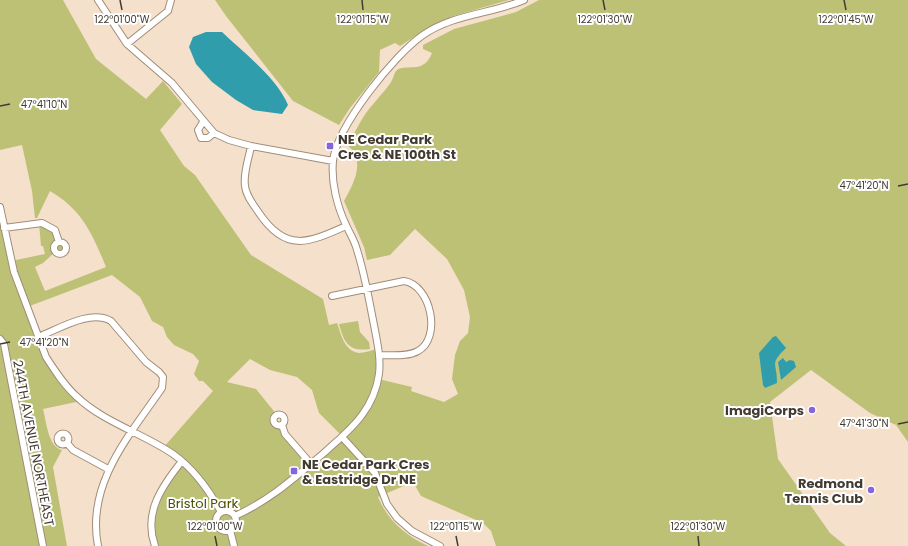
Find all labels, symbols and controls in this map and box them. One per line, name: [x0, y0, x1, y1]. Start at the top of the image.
text: 122°01'00"W: [94, 12, 150, 27]
text: 122°01'15"W: [337, 12, 389, 27]
text: 122°01'30"W: [578, 12, 633, 27]
text: 122°01'45"W: [818, 12, 874, 27]
text: 47°41'10"N: [21, 97, 67, 112]
place label: NE Cedar Park Cres & NE 100th St: [338, 130, 456, 164]
marker: NE Cedar Park Cres & NE 100th St: [325, 141, 335, 151]
text: 47°41'20"N: [840, 178, 888, 193]
text: 47°41'20"N: [20, 335, 68, 350]
street label: 244TH AVENUE NORTHEAST: [8, 358, 59, 528]
place label: ImagiCorps: [725, 401, 804, 420]
marker: ImagiCorps: [807, 405, 817, 415]
text: 47°41'30"N: [839, 416, 889, 431]
place label: NE Cedar Park Cres & Eastridge Dr NE: [302, 455, 429, 489]
marker: NE Cedar Park Cres & Eastridge Dr NE: [289, 466, 299, 476]
place label: Redmond Tennis Club: [785, 474, 863, 508]
marker: Redmond Tennis Club: [866, 485, 876, 495]
park label: Bristol Park: [168, 494, 238, 513]
text: 122°01'00"W: [187, 519, 243, 534]
text: 122°01'15"W: [430, 519, 482, 534]
text: 122°01'30"W: [671, 519, 726, 534]

